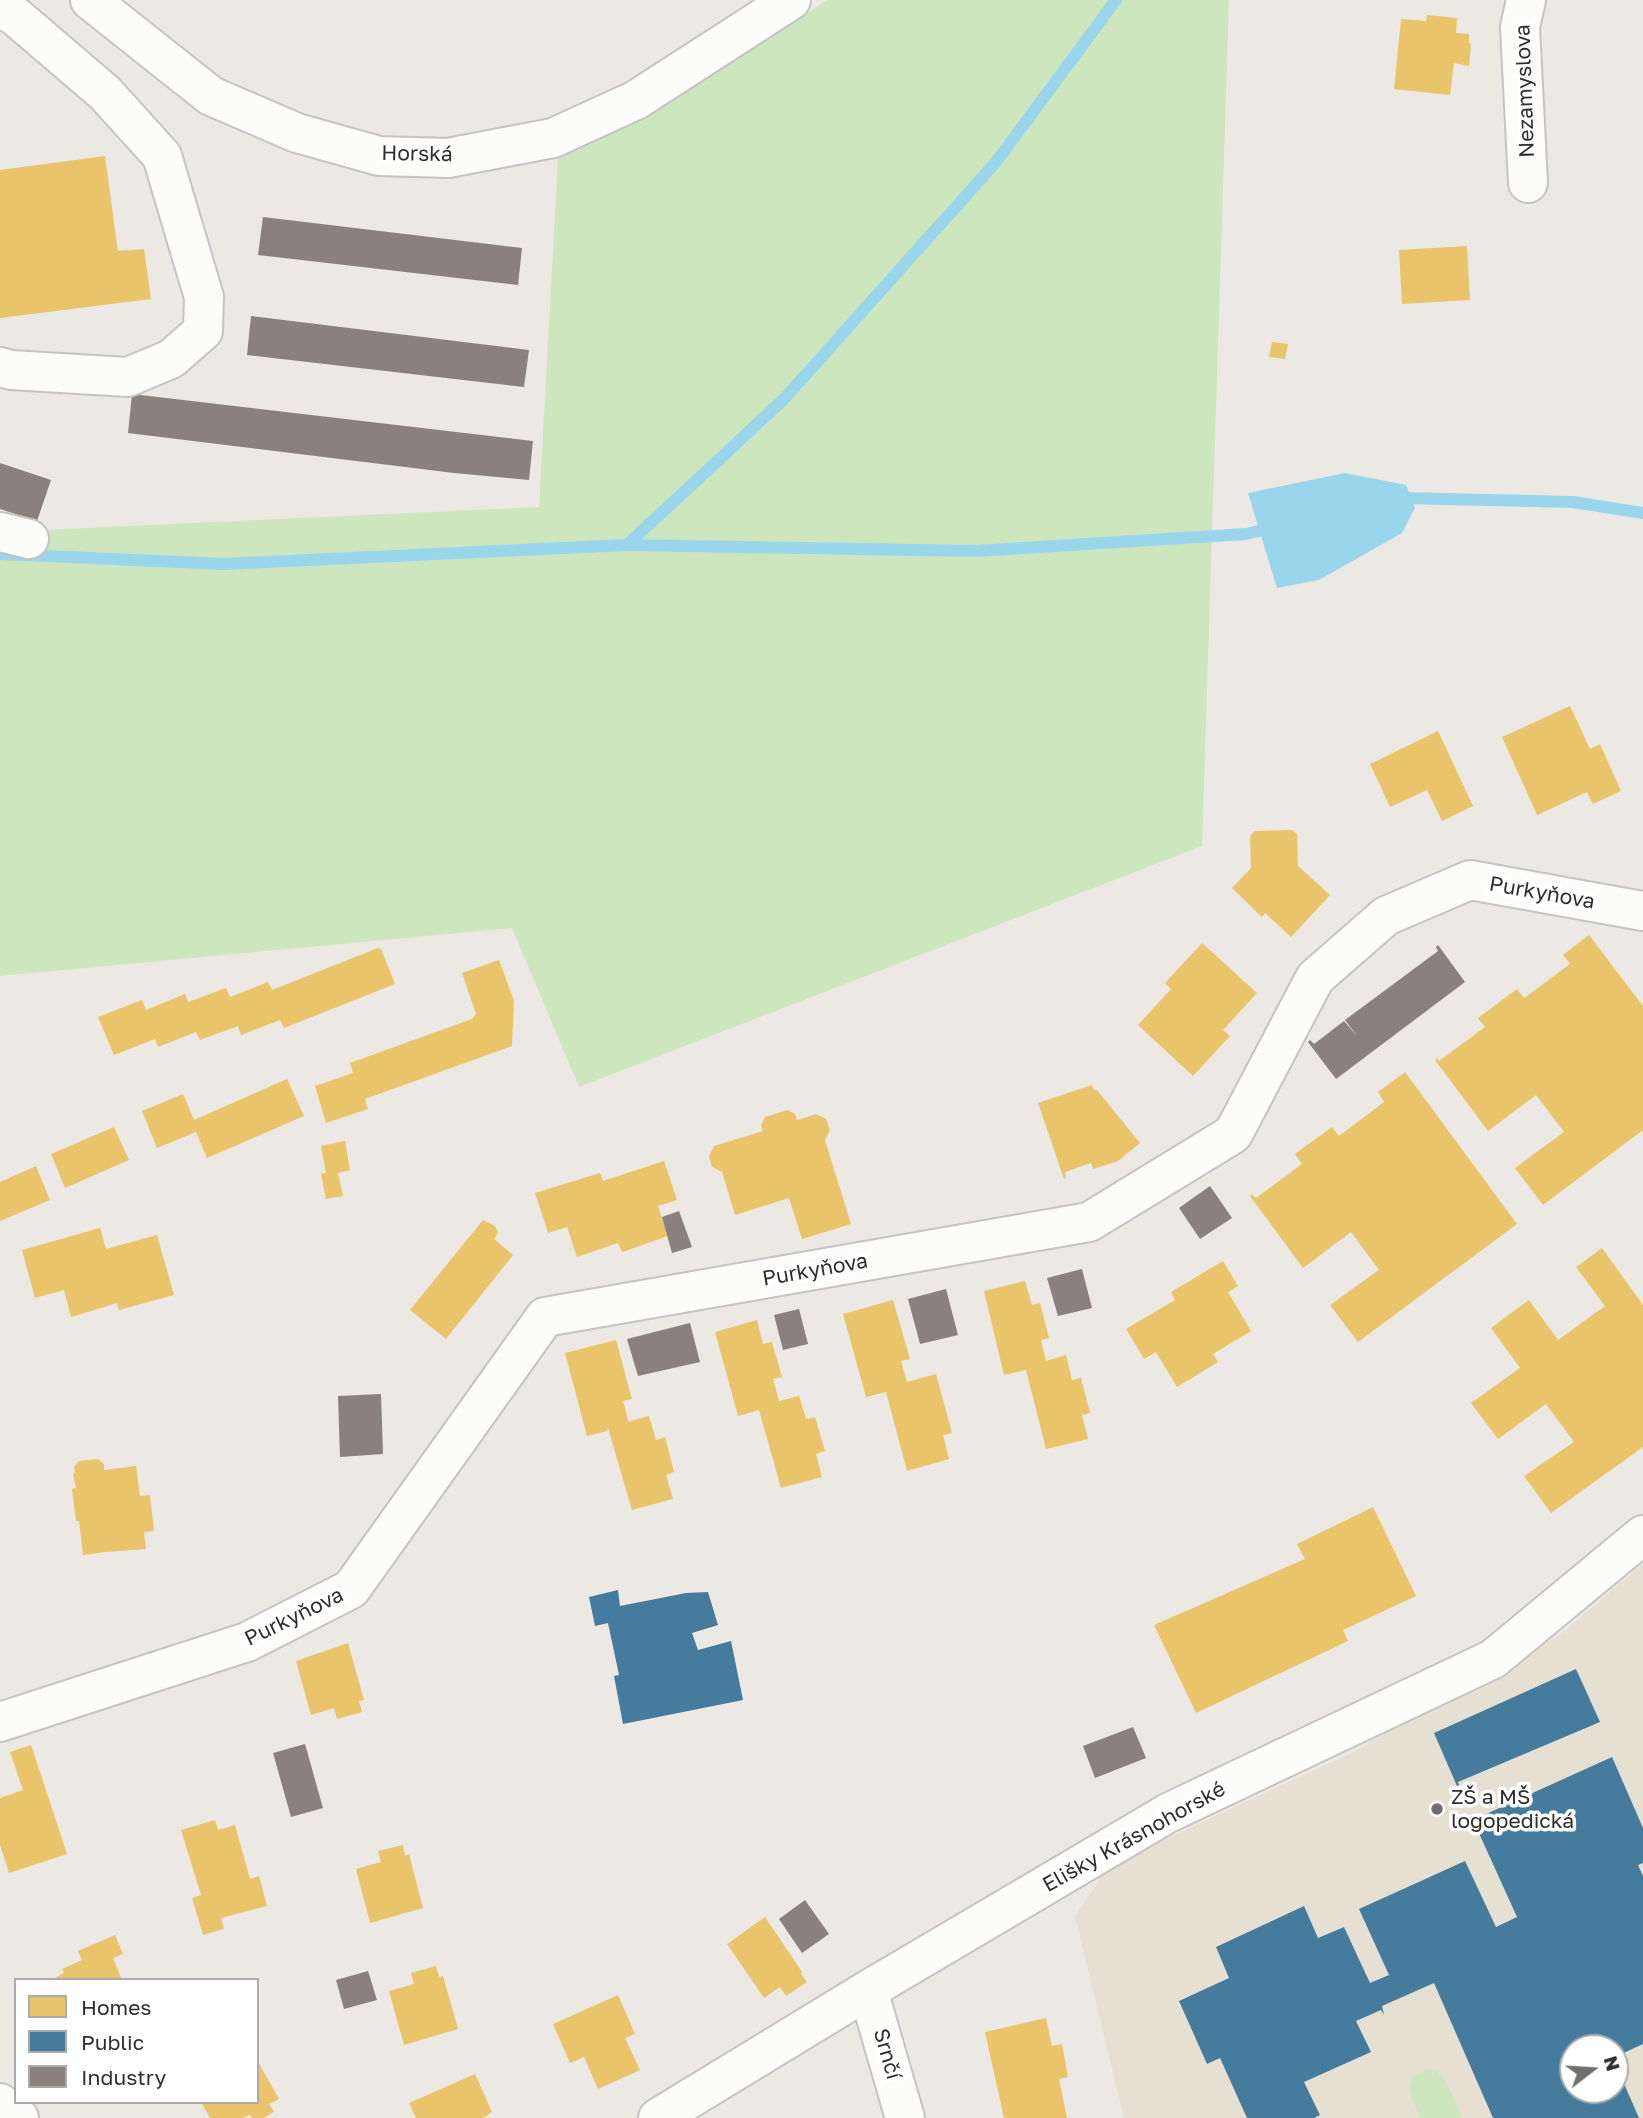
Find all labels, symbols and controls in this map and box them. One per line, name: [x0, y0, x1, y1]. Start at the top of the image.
street label: Nezamyslova: [1510, 24, 1540, 158]
street label: Horská: [381, 141, 453, 167]
street label: Purkyňova: [1487, 871, 1597, 915]
street label: Purkyňova: [760, 1248, 870, 1292]
street label: Purkyňova: [241, 1582, 347, 1652]
street label: Elišky Krásnohorské: [1038, 1776, 1230, 1898]
place label: ZŠ a MŠ logopedická: [1451, 1784, 1574, 1834]
marker: ZŠ a MŠ logopedická: [1429, 1801, 1445, 1817]
legend: [14, 1978, 259, 2104]
text: Homes: [81, 1994, 151, 2020]
street label: Srnčí: [868, 2026, 906, 2082]
text: Public: [81, 2029, 144, 2055]
north arrow: [1559, 2034, 1629, 2104]
text: N: [1600, 2053, 1626, 2074]
text: Industry: [81, 2064, 166, 2090]

